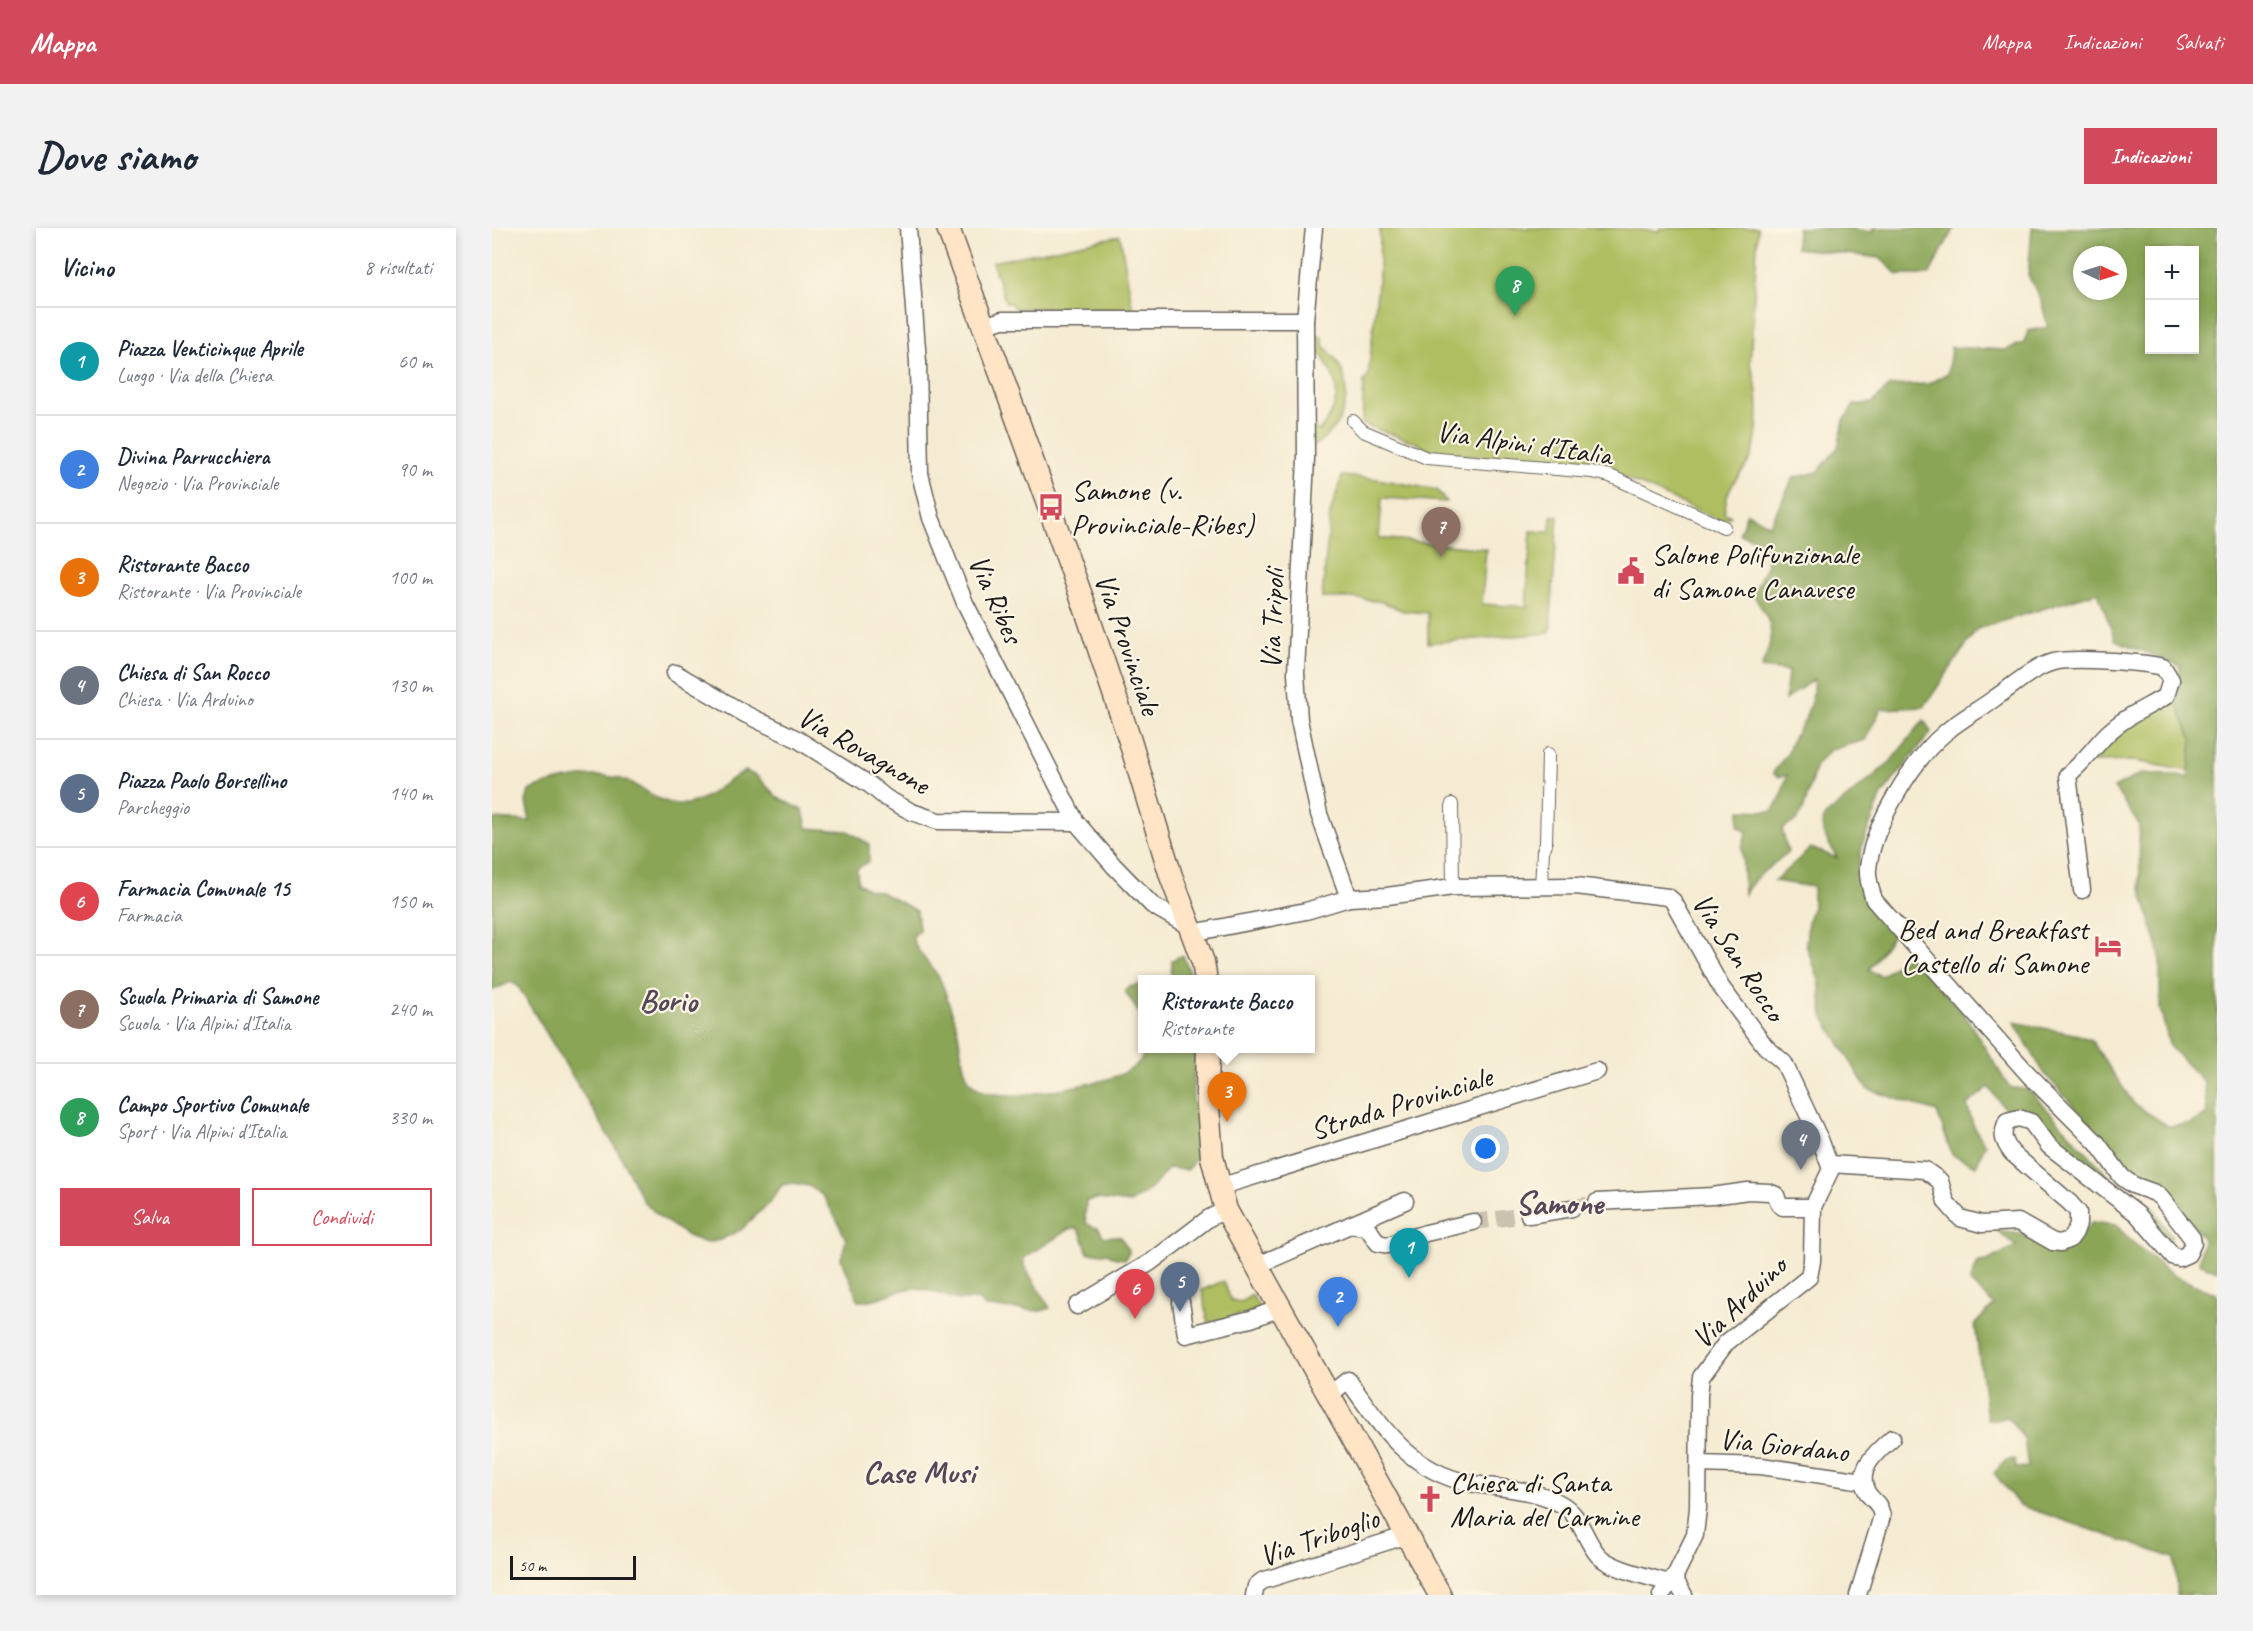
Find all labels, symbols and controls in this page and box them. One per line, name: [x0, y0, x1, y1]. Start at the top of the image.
text: Mappa: [30, 25, 96, 60]
text: Mappa: [1982, 29, 2031, 55]
text: Indicazioni: [2064, 29, 2141, 55]
text: Salvati: [2174, 29, 2223, 55]
button: Indicazioni: [2084, 128, 2217, 184]
text: Dove siamo: [36, 130, 195, 183]
north arrow: [2073, 246, 2127, 300]
map controls: [2145, 246, 2199, 354]
button: +: [2145, 246, 2199, 300]
text: Vicino: [60, 251, 114, 284]
text: 8 risultati: [364, 255, 432, 280]
pin: 8: [1496, 266, 1534, 316]
button: −: [2145, 300, 2199, 354]
text: Piazza Venticinque Aprile: [117, 335, 303, 363]
text: 1: [75, 349, 84, 374]
text: 60 m: [398, 349, 432, 374]
text: Luogo · Via della Chiesa: [117, 363, 272, 388]
street label: Via Alpini d'Italia: [1434, 412, 1617, 474]
text: Divina Parrucchiera: [117, 443, 270, 471]
text: 2: [75, 457, 84, 482]
text: 90 m: [398, 457, 432, 482]
text: Negozio · Via Provinciale: [117, 471, 278, 496]
place label: Samone (v. Provinciale-Ribes): [1071, 471, 1256, 543]
bus stop icon: Samone (v. Provinciale-Ribes): [1036, 492, 1066, 522]
pin: 7: [1422, 508, 1460, 557]
place label: Salone Polifunzionale di Samone Canavese: [1651, 535, 1861, 607]
street label: Via Ribes: [960, 549, 1033, 652]
text: Ristorante Bacco: [117, 551, 248, 579]
public building icon: Salone Polifunzionale di Samone Canavese: [1616, 556, 1646, 586]
text: 3: [75, 565, 84, 590]
text: 100 m: [389, 565, 432, 590]
street label: Via Tripoli: [1251, 565, 1293, 670]
street label: Via Provinciale: [1086, 568, 1171, 722]
text: Ristorante · Via Provinciale: [117, 579, 301, 604]
text: Chiesa di San Rocco: [117, 659, 269, 687]
text: 4: [75, 673, 84, 698]
text: 130 m: [389, 673, 432, 698]
text: Chiesa · Via Arduino: [117, 687, 253, 712]
street label: Via Rovagnone: [791, 697, 939, 804]
text: Piazza Paolo Borsellino: [117, 767, 286, 795]
text: 5: [75, 781, 84, 806]
text: 140 m: [389, 781, 432, 806]
text: Parcheggio: [117, 795, 189, 820]
text: Farmacia Comunale 15: [117, 875, 290, 903]
street label: Via San Rocco: [1684, 886, 1796, 1031]
text: 6: [75, 889, 84, 914]
text: 150 m: [389, 889, 432, 914]
text: Farmacia: [117, 903, 182, 928]
place label: Bed and Breakfast Castello di Samone: [1898, 910, 2091, 982]
hotel icon: Bed and Breakfast Castello di Samone: [2093, 931, 2123, 961]
popup: [1138, 975, 1315, 1053]
district label: Borio: [639, 980, 699, 1021]
text: Scuola Primaria di Samone: [117, 983, 318, 1011]
text: Ristorante Bacco: [1161, 988, 1292, 1016]
text: 7: [75, 997, 84, 1022]
text: 240 m: [389, 997, 432, 1022]
text: Scuola · Via Alpini d'Italia: [117, 1011, 291, 1036]
text: Ristorante: [1161, 1016, 1233, 1041]
street label: Strada Provinciale: [1306, 1057, 1499, 1149]
pin: 3: [1208, 1072, 1246, 1122]
text: Campo Sportivo Comunale: [117, 1091, 308, 1119]
text: 8: [75, 1105, 84, 1130]
text: 330 m: [389, 1105, 432, 1130]
text: Sport · Via Alpini d'Italia: [117, 1119, 286, 1144]
pin: 4: [1782, 1120, 1820, 1170]
your location: [1471, 1134, 1500, 1163]
district label: Samone: [1515, 1182, 1606, 1224]
button: Salva: [60, 1188, 240, 1246]
button: Condividi: [252, 1188, 432, 1246]
pin: 1: [1390, 1228, 1428, 1278]
street label: Via Arduino: [1683, 1245, 1797, 1357]
pin: 5: [1160, 1262, 1200, 1312]
pin: 6: [1116, 1270, 1154, 1319]
pin: 2: [1318, 1278, 1358, 1327]
street label: Via Giordano: [1718, 1419, 1852, 1471]
district label: Case Musi: [863, 1452, 979, 1493]
place label: Chiesa di Santa Maria del Carmine: [1450, 1463, 1641, 1535]
church icon: Chiesa di Santa Maria del Carmine: [1415, 1484, 1445, 1514]
street label: Via Triboglio: [1254, 1498, 1385, 1575]
scale bar: [510, 1553, 636, 1580]
text: 50 m: [519, 1556, 546, 1576]

